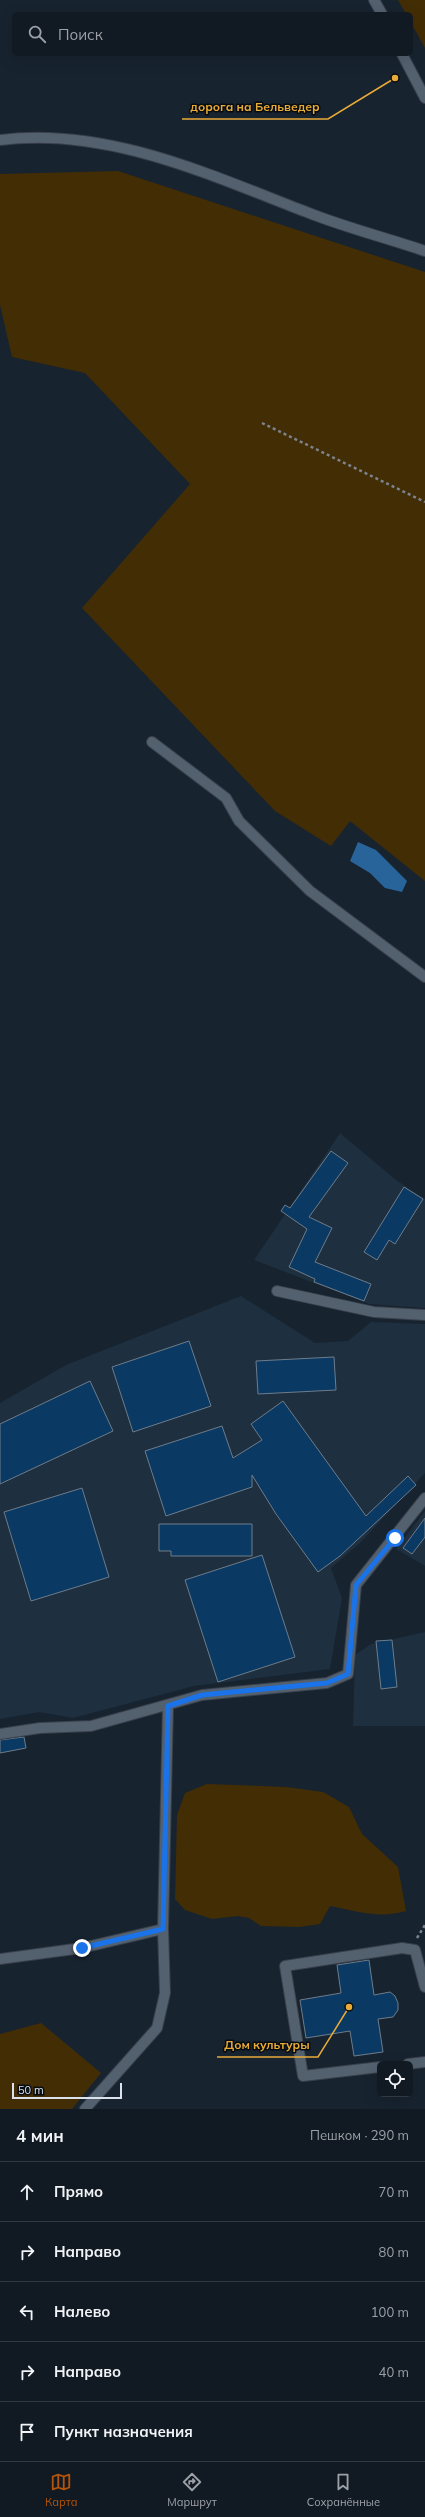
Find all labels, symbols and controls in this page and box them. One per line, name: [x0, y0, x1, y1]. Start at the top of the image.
search box: [12, 12, 413, 56]
icon: search: [26, 23, 48, 45]
text: Поиск: [58, 25, 103, 44]
callout: дорога на Бельведер: [182, 95, 328, 119]
text: дорога на Бельведер: [190, 99, 320, 114]
route start: [386, 1529, 404, 1547]
route end: [73, 1939, 91, 1957]
callout: Дом культуры: [217, 2033, 318, 2057]
text: Дом культуры: [224, 2037, 310, 2052]
map controls: [377, 2061, 413, 2097]
button: locate: [377, 2061, 413, 2097]
scale bar: [12, 2081, 122, 2100]
text: 50 m: [18, 2083, 44, 2097]
text: 4 мин: [16, 2125, 64, 2146]
text: Пешком · 290 m: [310, 2127, 409, 2143]
icon: ahead: [16, 2181, 38, 2203]
text: Прямо: [54, 2182, 103, 2201]
text: 70 m: [379, 2184, 409, 2200]
icon: right: [16, 2241, 38, 2263]
text: Направо: [54, 2242, 121, 2261]
text: 80 m: [379, 2244, 409, 2260]
icon: left: [16, 2301, 38, 2323]
text: Налево: [54, 2302, 110, 2321]
text: 100 m: [371, 2304, 409, 2320]
icon: right: [16, 2361, 38, 2383]
text: Направо: [54, 2362, 121, 2381]
text: 40 m: [379, 2364, 409, 2380]
icon: arrive: [16, 2421, 38, 2443]
text: Пункт назначения: [54, 2422, 193, 2441]
tab: Карта: [45, 2471, 77, 2509]
tab: Маршрут: [167, 2471, 217, 2509]
tab: Сохранённые: [307, 2471, 380, 2509]

